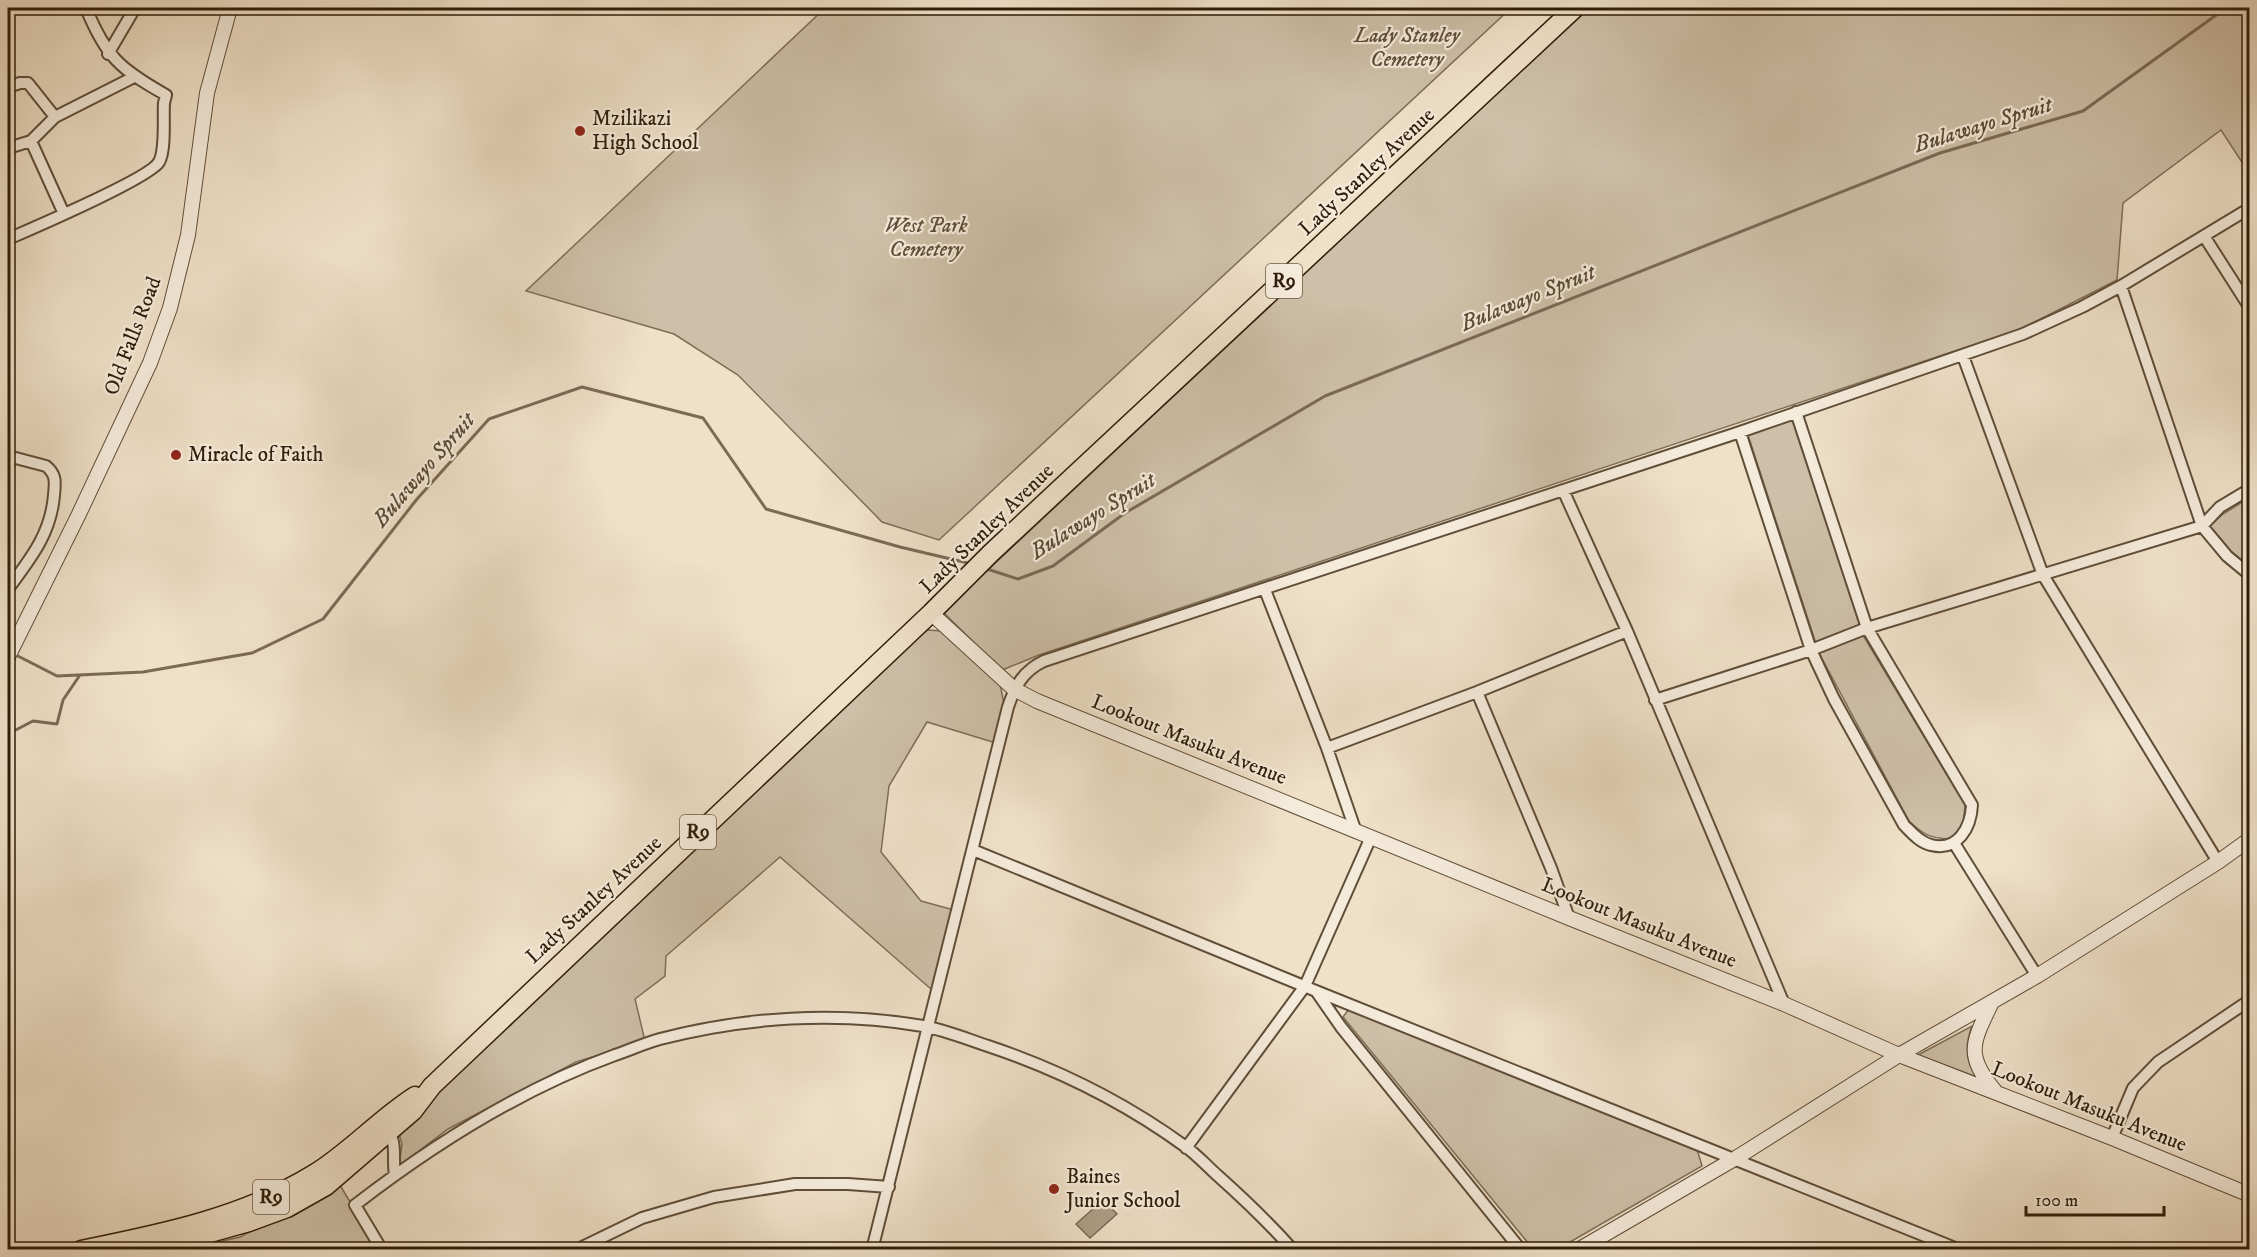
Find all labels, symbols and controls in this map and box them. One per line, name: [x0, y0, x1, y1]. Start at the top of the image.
park label: Lady Stanley Cemetery: [1353, 23, 1461, 73]
water label: Bulawayo Spruit: [1910, 91, 2056, 159]
street label: Lady Stanley Avenue: [1294, 102, 1441, 242]
place label: Mzilikazi High School: [592, 106, 699, 156]
marker: Mzilikazi High School: [573, 124, 587, 138]
park label: West Park Cemetery: [884, 213, 968, 263]
water label: Bulawayo Spruit: [1456, 258, 1600, 338]
road number: R9: [1266, 264, 1302, 298]
street label: Old Falls Road: [99, 273, 168, 399]
water label: Bulawayo Spruit: [366, 406, 482, 533]
place label: Miracle of Faith: [188, 442, 323, 468]
marker: Miracle of Faith: [169, 448, 183, 462]
street label: Lady Stanley Avenue: [915, 458, 1060, 600]
water label: Bulawayo Spruit: [1025, 466, 1162, 566]
street label: Lookout Masuku Avenue: [1088, 689, 1291, 791]
road number: R9: [680, 815, 716, 849]
street label: Lady Stanley Avenue: [521, 830, 668, 970]
street label: Lookout Masuku Avenue: [1538, 872, 1741, 974]
street label: Lookout Masuku Avenue: [1988, 1056, 2191, 1158]
place label: Baines Junior School: [1064, 1164, 1181, 1214]
scale bar: [2026, 1179, 2164, 1217]
road number: R9: [253, 1180, 289, 1214]
marker: Baines Junior School: [1047, 1182, 1061, 1196]
text: 100 m: [2035, 1190, 2078, 1212]

